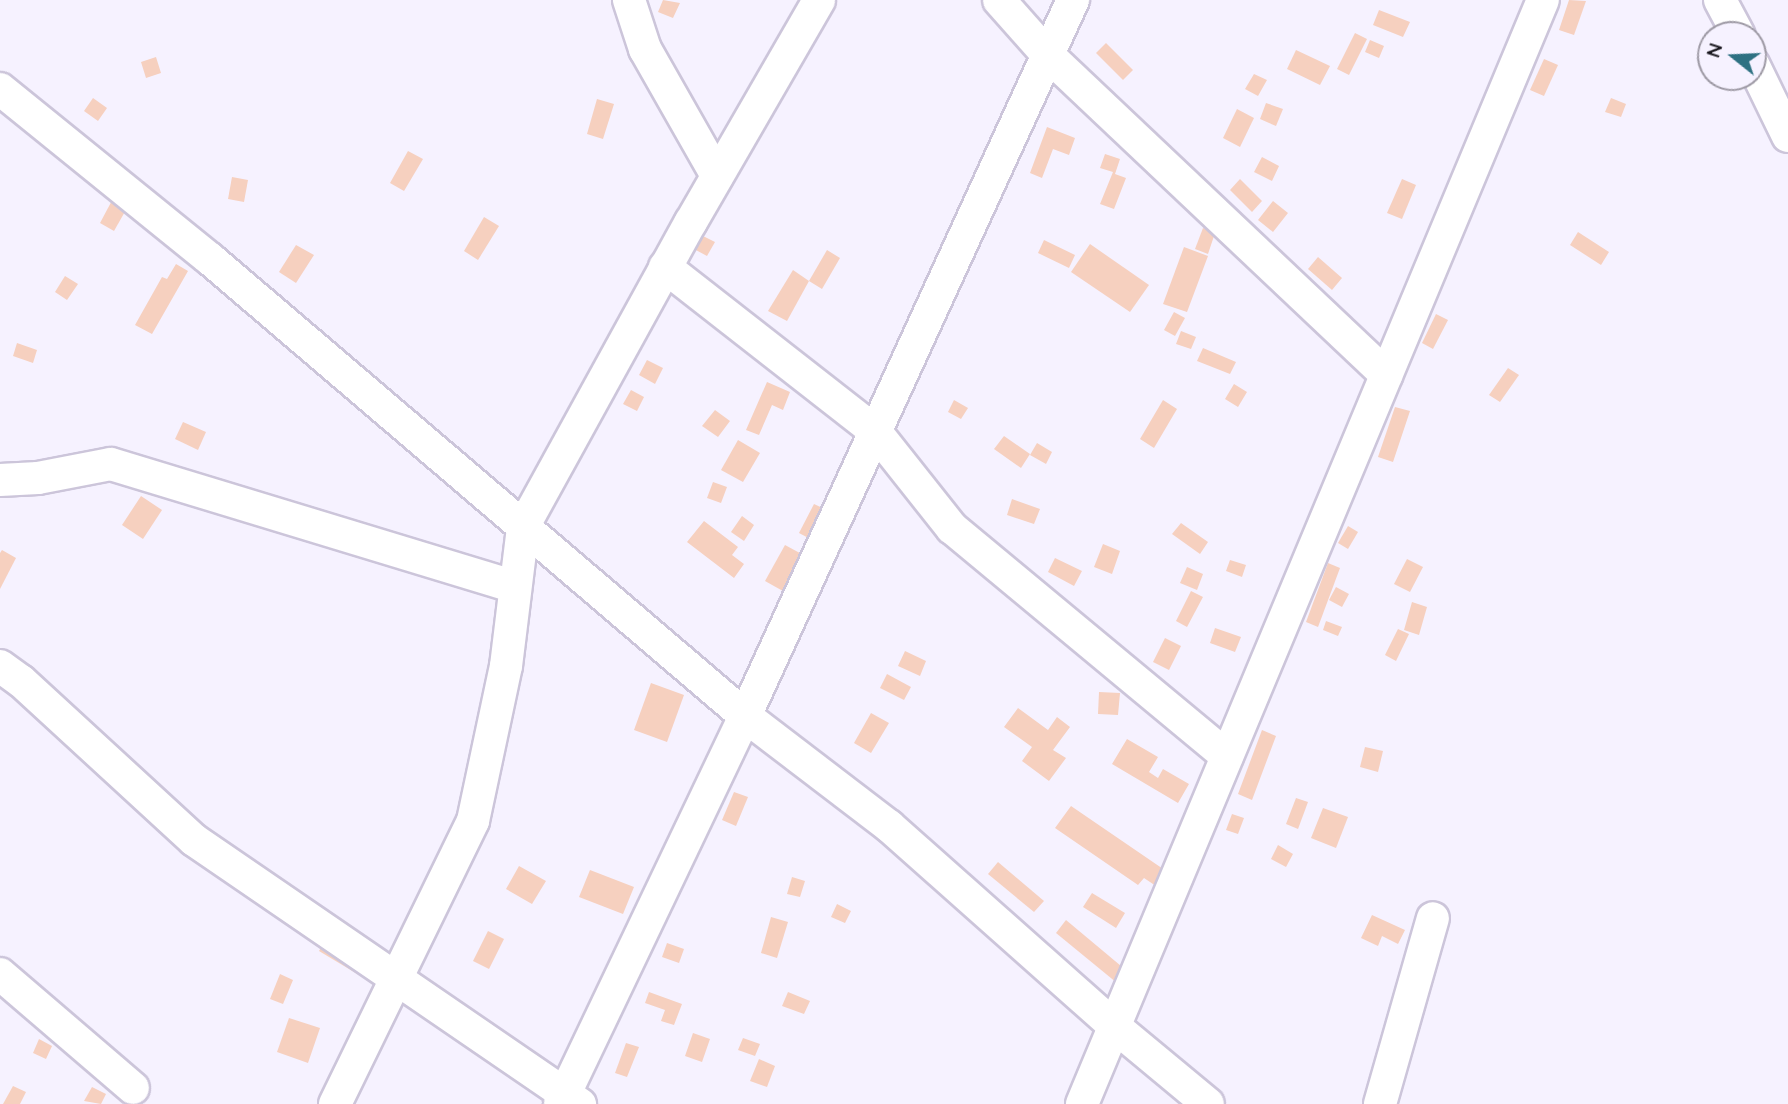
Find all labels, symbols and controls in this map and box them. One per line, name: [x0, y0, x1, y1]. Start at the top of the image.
north arrow: [1697, 21, 1767, 91]
text: N: [1700, 40, 1728, 60]

